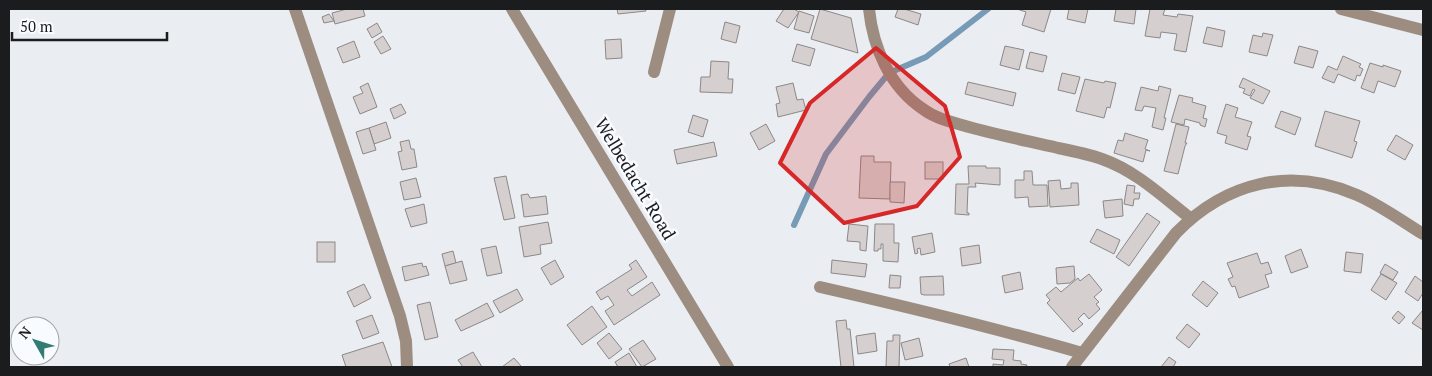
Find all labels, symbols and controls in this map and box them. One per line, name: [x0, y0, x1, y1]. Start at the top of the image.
scale bar: [12, 10, 168, 42]
text: 50 m: [20, 16, 53, 36]
street label: Welbedacht Road: [590, 113, 682, 244]
north arrow: [10, 316, 60, 366]
text: N: [14, 322, 35, 343]

